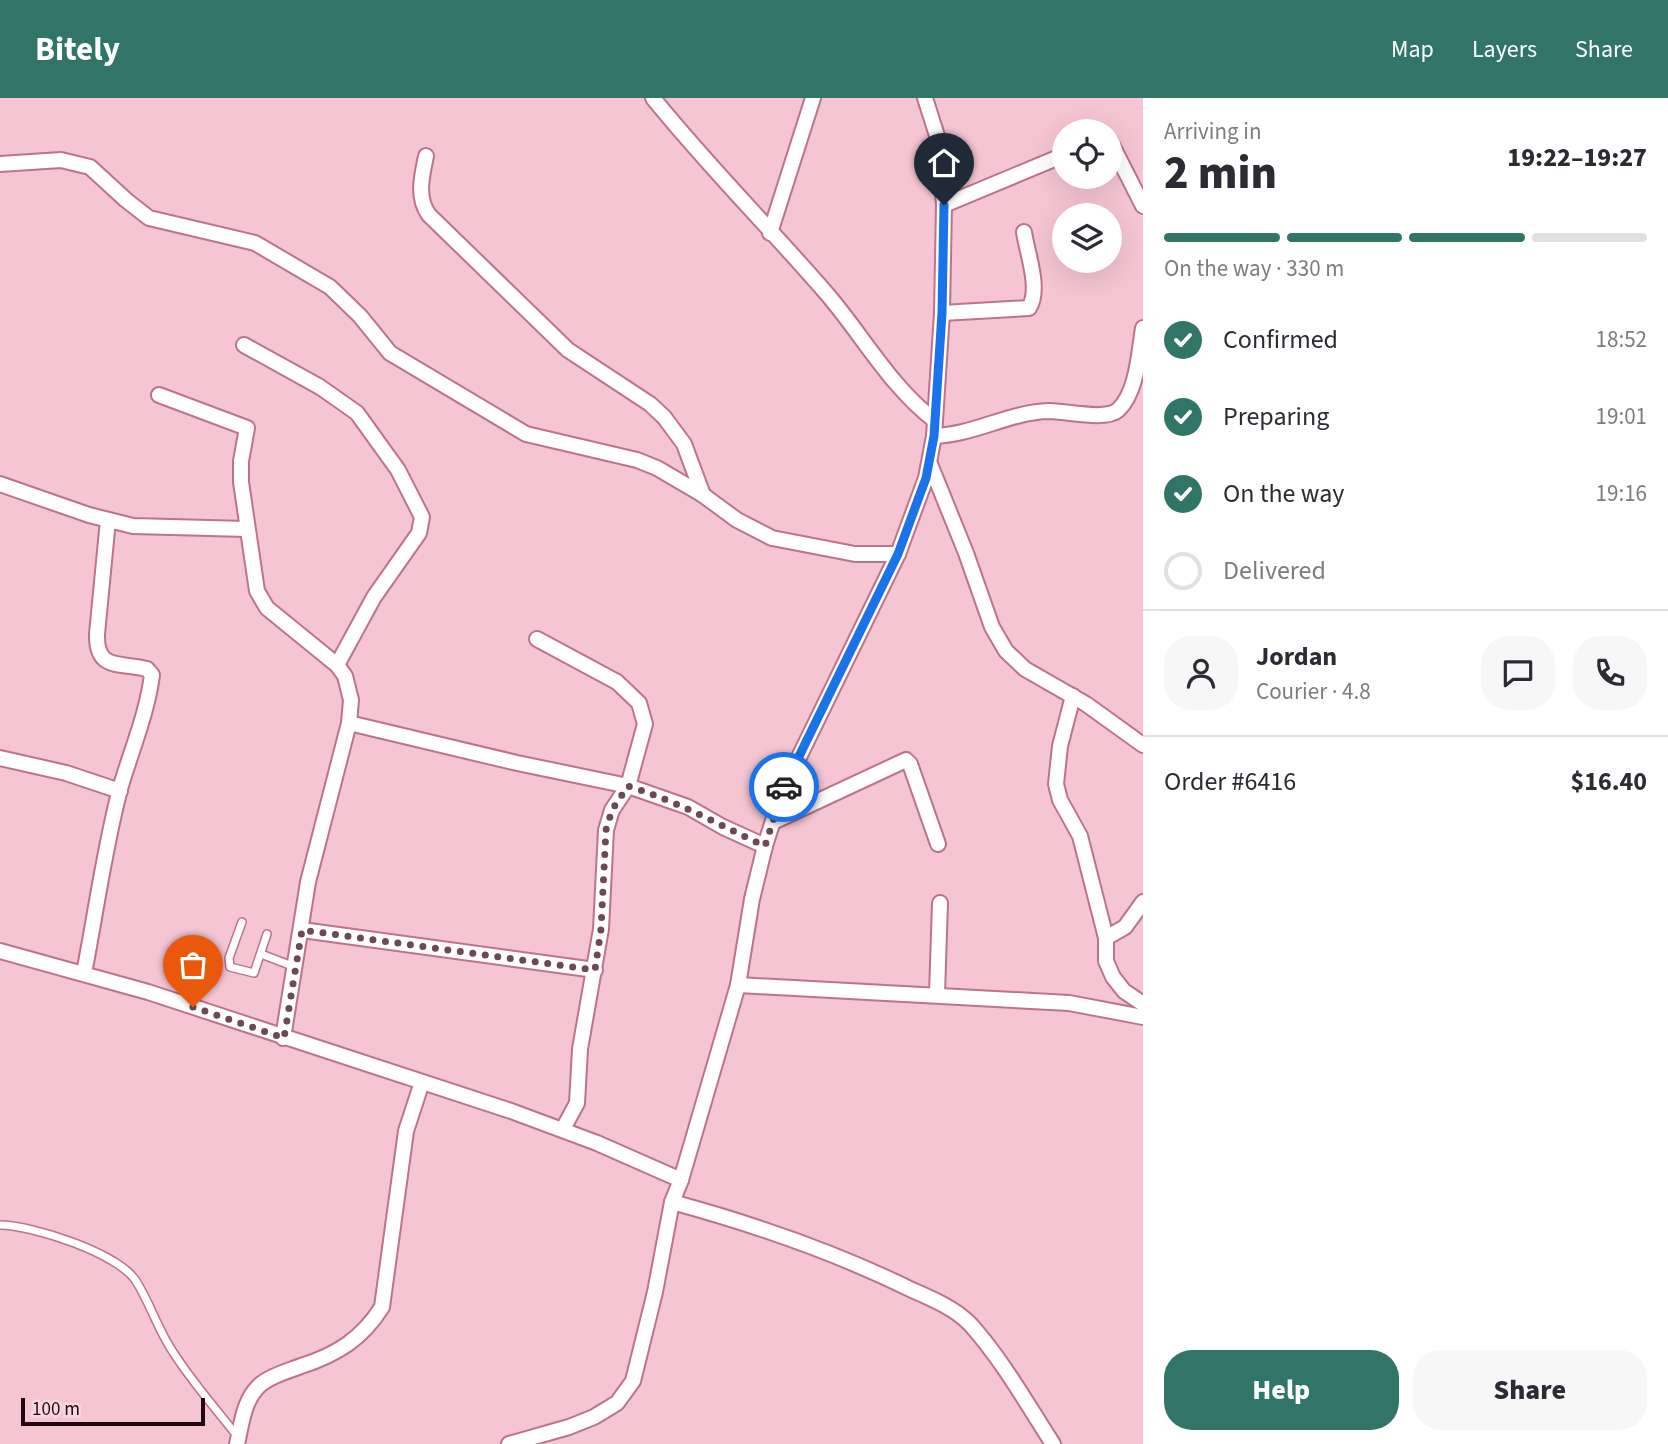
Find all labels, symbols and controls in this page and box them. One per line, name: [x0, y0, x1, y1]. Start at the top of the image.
text: Bitely: [35, 26, 120, 73]
text: Map: [1391, 32, 1434, 67]
text: Layers: [1472, 32, 1537, 67]
text: Share: [1575, 32, 1633, 67]
text: Arriving in: [1164, 115, 1262, 148]
map controls: [1052, 119, 1122, 273]
button: locate: [1052, 119, 1122, 189]
pin: [914, 133, 974, 205]
text: 19:22–19:27: [1507, 139, 1647, 176]
text: 2 min: [1164, 141, 1277, 206]
icon: home: [925, 144, 963, 182]
button: layers: [1052, 203, 1122, 273]
text: On the way · 330 m: [1164, 252, 1344, 285]
icon: check: [1164, 321, 1202, 359]
text: Confirmed: [1223, 321, 1338, 358]
text: 18:52: [1596, 323, 1647, 356]
icon: check: [1164, 398, 1202, 436]
text: Preparing: [1223, 398, 1329, 435]
text: 19:01: [1596, 400, 1647, 433]
icon: check: [1164, 475, 1202, 513]
text: On the way: [1223, 475, 1344, 512]
text: 19:16: [1596, 477, 1647, 510]
text: Delivered: [1223, 552, 1326, 589]
button: person: [1164, 636, 1238, 710]
button: chat: [1481, 636, 1555, 710]
button: phone: [1573, 636, 1647, 710]
text: Jordan: [1256, 638, 1337, 675]
text: Courier · 4.8: [1256, 675, 1371, 708]
courier: [749, 752, 819, 822]
text: Order #6416: [1164, 763, 1296, 800]
text: $16.40: [1571, 763, 1647, 800]
icon: car: [765, 768, 803, 806]
pin: [163, 935, 223, 1007]
icon: bag: [174, 946, 212, 984]
button: Help: [1164, 1350, 1399, 1430]
button: Share: [1413, 1350, 1647, 1430]
scale bar: [21, 1395, 205, 1427]
text: 100 m: [32, 1396, 80, 1423]

